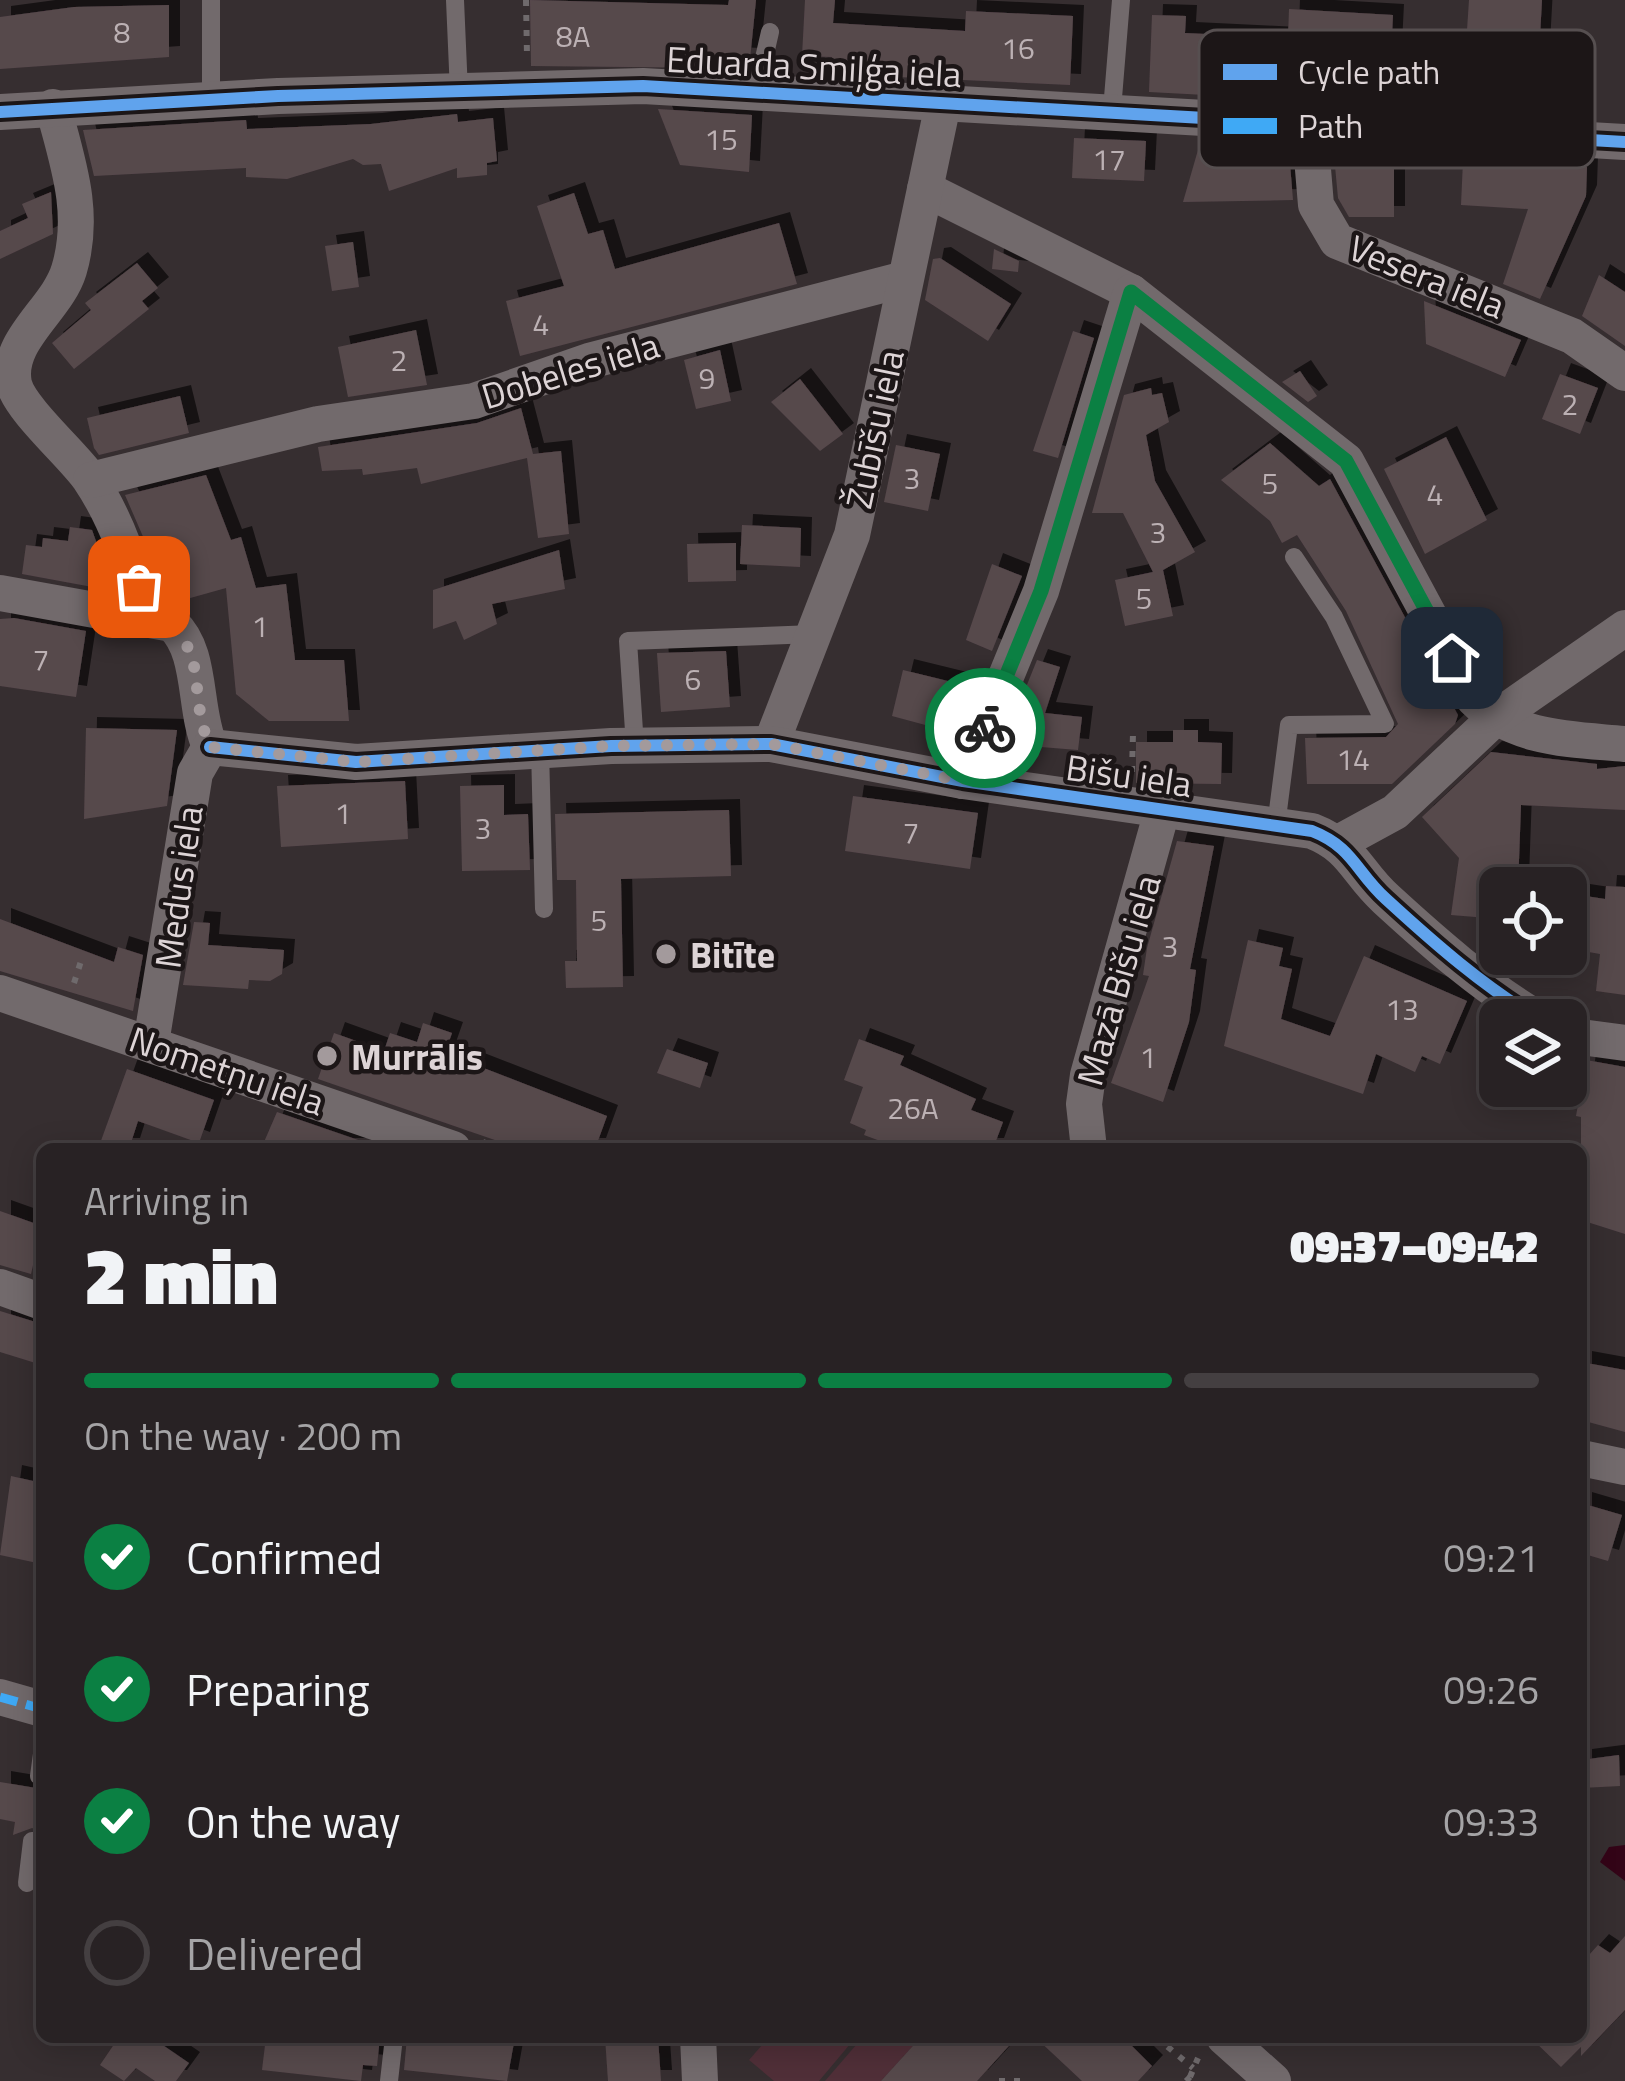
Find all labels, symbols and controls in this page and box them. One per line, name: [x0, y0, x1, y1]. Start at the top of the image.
house number: 8: [114, 9, 130, 55]
house number: 8A: [556, 13, 590, 59]
house number: 16: [1001, 25, 1035, 71]
legend: [1199, 30, 1595, 168]
street label: Eduarda Smiļģa iela: [665, 31, 963, 101]
text: Cycle path: [1298, 47, 1440, 97]
text: Path: [1298, 101, 1363, 151]
house number: 15: [704, 116, 738, 162]
house number: 17: [1092, 136, 1126, 182]
street label: Vesera iela: [1341, 220, 1513, 332]
house number: 4: [533, 301, 549, 347]
street label: Dobeles iela: [474, 317, 666, 423]
house number: 2: [391, 337, 407, 383]
street label: Žubīšu iela: [830, 345, 918, 513]
house number: 9: [699, 355, 715, 401]
house number: 2: [1562, 381, 1578, 427]
house number: 3: [904, 455, 920, 501]
house number: 5: [1262, 460, 1278, 506]
house number: 4: [1427, 471, 1443, 517]
house number: 3: [1150, 509, 1166, 555]
pin: [88, 536, 190, 638]
icon: bag: [106, 554, 172, 620]
house number: 5: [1136, 575, 1152, 621]
house number: 1: [252, 603, 268, 649]
pin: [1401, 607, 1503, 709]
icon: home: [1419, 625, 1485, 691]
house number: 7: [33, 636, 49, 682]
house number: 6: [685, 656, 701, 702]
courier: [925, 668, 1045, 788]
icon: bike: [952, 695, 1018, 761]
house number: 14: [1336, 736, 1370, 782]
street label: Bišu iela: [1063, 739, 1195, 811]
house number: 1: [335, 790, 351, 836]
street label: Medus iela: [139, 802, 217, 972]
house number: 3: [475, 805, 491, 851]
house number: 7: [903, 809, 919, 855]
map controls: [1479, 867, 1587, 1107]
button: locate: [1479, 867, 1587, 975]
street label: Mazā Bišu iela: [1062, 868, 1174, 1092]
house number: 5: [591, 897, 607, 943]
house number: 3: [1162, 923, 1178, 969]
place label: Bitīte: [690, 927, 775, 982]
marker: Bitīte: [653, 941, 679, 967]
house number: 13: [1385, 986, 1419, 1032]
button: layers: [1479, 999, 1587, 1107]
street label: Nometņu iela: [122, 1011, 332, 1129]
place label: Murrālis: [351, 1029, 483, 1084]
house number: 1: [1140, 1034, 1156, 1080]
marker: Murrālis: [314, 1043, 340, 1069]
house number: 26A: [887, 1085, 939, 1131]
text: Arriving in: [84, 1171, 249, 1230]
text: 09:37–09:42: [1290, 1211, 1539, 1279]
text: 2 min: [84, 1216, 278, 1334]
text: On the way · 200 m: [84, 1406, 402, 1465]
text: Confirmed: [186, 1523, 382, 1591]
icon: check: [84, 1524, 150, 1590]
text: 09:21: [1443, 1528, 1539, 1587]
text: Preparing: [186, 1655, 370, 1723]
icon: check: [84, 1656, 150, 1722]
text: 09:26: [1443, 1660, 1539, 1719]
text: On the way: [186, 1787, 400, 1855]
icon: check: [84, 1788, 150, 1854]
text: 09:33: [1443, 1792, 1539, 1851]
text: Delivered: [186, 1919, 364, 1987]

